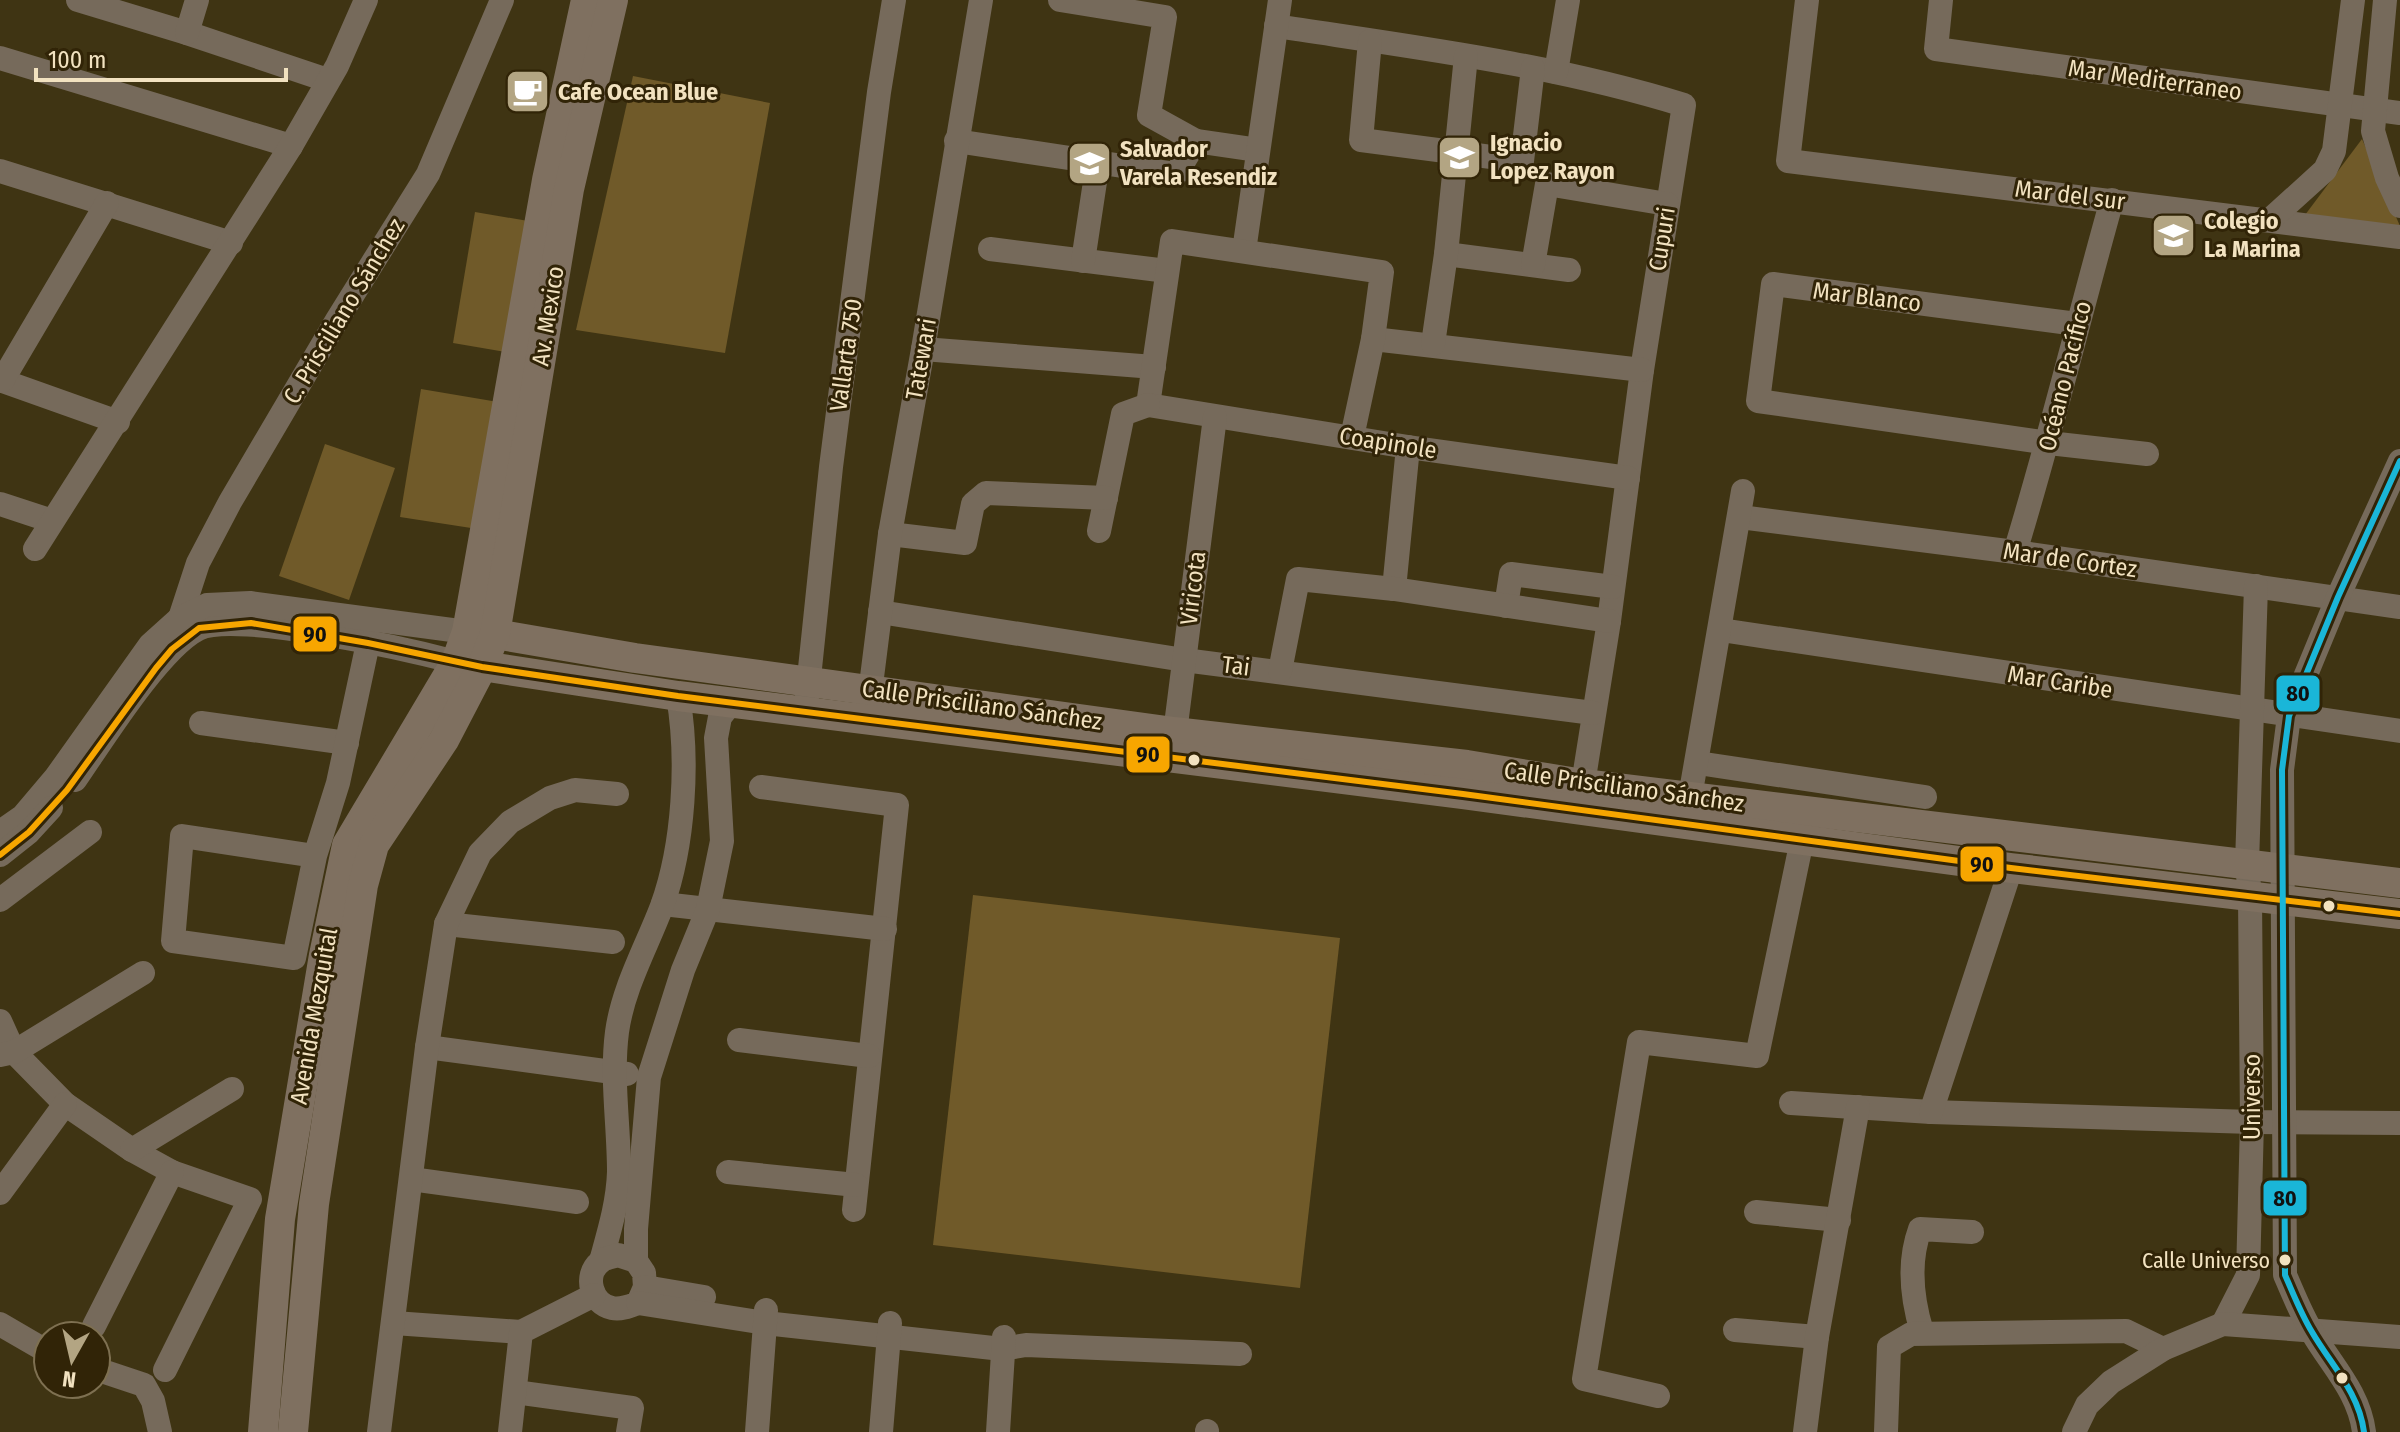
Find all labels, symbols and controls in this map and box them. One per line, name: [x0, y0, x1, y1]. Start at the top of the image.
scale bar: [36, 32, 286, 82]
text: 100 m: [48, 46, 106, 74]
street label: Mar Mediterraneo: [2066, 54, 2244, 106]
cafe icon: Cafe Ocean Blue: [503, 68, 551, 116]
place label: Cafe Ocean Blue: [558, 78, 718, 106]
place label: Ignacio Lopez Rayon: [1490, 129, 1615, 185]
school or university icon: Ignacio Lopez Rayon: [1435, 133, 1483, 181]
place label: Salvador Varela Resendiz: [1119, 135, 1277, 191]
school or university icon: Salvador Varela Resendiz: [1065, 139, 1113, 187]
street label: Mar del sur: [2013, 174, 2127, 216]
street label: Cupuri: [1643, 205, 1681, 273]
place label: Colegio La Marina: [2204, 207, 2301, 263]
school or university icon: Colegio La Marina: [2149, 211, 2197, 259]
street label: C. Prisciliano Sánchez: [278, 213, 410, 409]
street label: Av. Mexico: [526, 264, 570, 368]
street label: Mar Blanco: [1811, 276, 1923, 318]
street label: Vallarta 750: [824, 297, 868, 413]
street label: Océano Pacífico: [2033, 298, 2097, 454]
street label: Tatewari: [900, 316, 942, 402]
street label: Coapinole: [1337, 422, 1439, 464]
street label: Mar de Cortez: [2001, 537, 2139, 583]
street label: Viricota: [1175, 549, 1211, 627]
line badge: 90: [292, 615, 338, 653]
text: 90: [303, 621, 327, 648]
street label: Tai: [1221, 650, 1251, 682]
street label: Mar Caribe: [2006, 660, 2114, 704]
street label: Calle Prisciliano Sánchez: [860, 674, 1104, 736]
line badge: 80: [2275, 674, 2321, 713]
text: 80: [2286, 680, 2310, 707]
line badge: 90: [1125, 735, 1171, 774]
text: 90: [1136, 741, 1160, 768]
unlabelled marker: [1186, 752, 1202, 768]
street label: Calle Prisciliano Sánchez: [1502, 756, 1746, 818]
line badge: 90: [1959, 845, 2005, 883]
text: 90: [1970, 851, 1994, 878]
unlabelled marker: [2321, 898, 2337, 914]
street label: Avenida Mezquital: [285, 925, 343, 1107]
street label: Universo: [2238, 1054, 2266, 1140]
line badge: 80: [2262, 1179, 2308, 1217]
text: 80: [2273, 1185, 2297, 1212]
place label: Calle Universo: [2142, 1247, 2270, 1274]
marker: Calle Universo: [2277, 1252, 2293, 1268]
north arrow: [32, 1320, 112, 1400]
text: N: [61, 1365, 78, 1394]
unlabelled marker: [2334, 1370, 2350, 1386]

